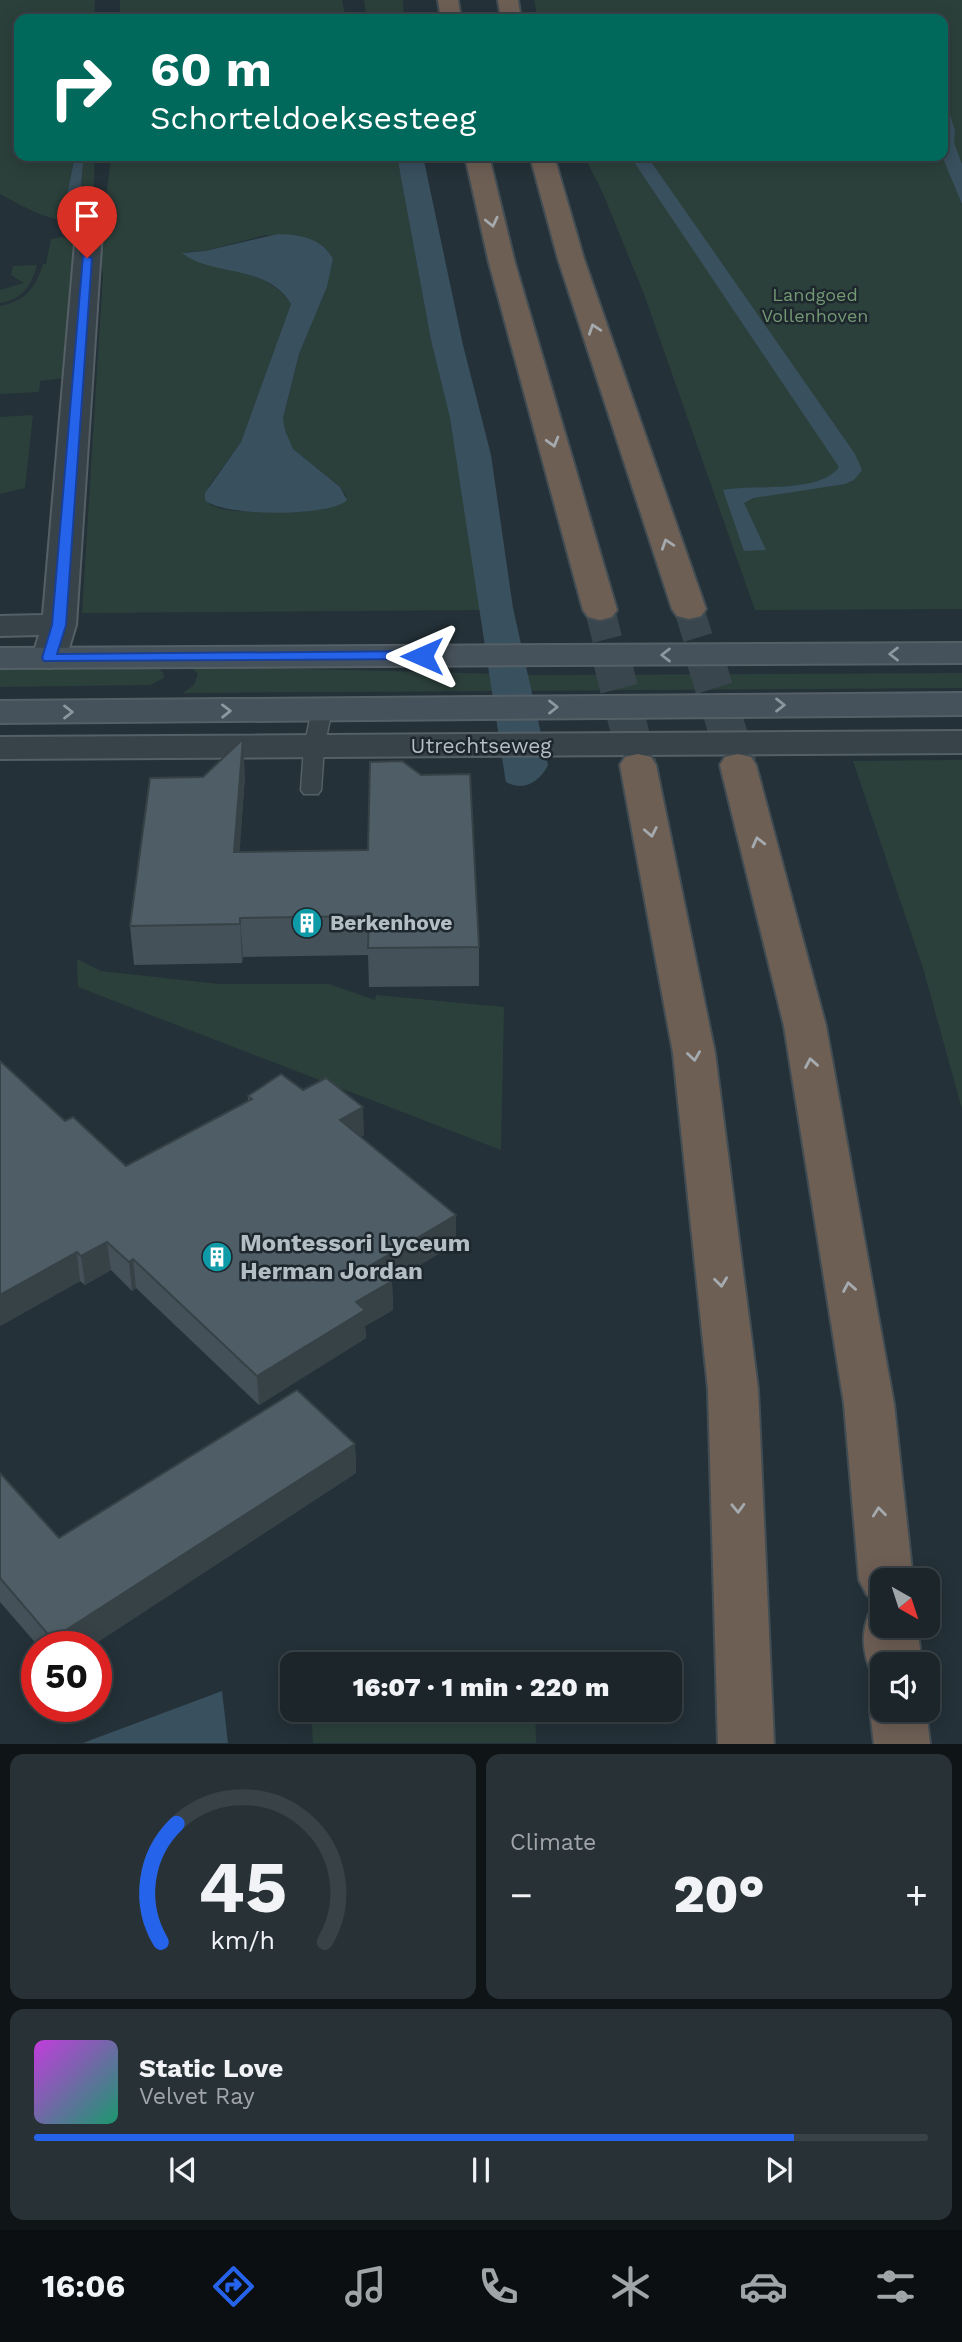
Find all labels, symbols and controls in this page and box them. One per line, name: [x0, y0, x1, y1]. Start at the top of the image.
text: 60 m: [150, 40, 272, 98]
icon: right: [35, 42, 126, 133]
text: Schorteldoeksesteeg: [150, 99, 476, 137]
pin: [57, 186, 117, 258]
icon: arrive: [68, 197, 106, 235]
one-way arrow: [484, 216, 499, 228]
park label: Landgoed Vollenhoven: [761, 284, 869, 326]
one-way arrow: [588, 323, 602, 335]
one-way arrow: [544, 435, 559, 447]
one-way arrow: [661, 539, 675, 551]
position arrow: [385, 619, 459, 693]
one-way arrow: [888, 646, 899, 661]
one-way arrow: [661, 647, 671, 663]
one-way arrow: [776, 697, 786, 713]
one-way arrow: [548, 699, 559, 715]
one-way arrow: [221, 703, 232, 719]
one-way arrow: [63, 704, 74, 720]
street label: Utrechtseweg: [411, 733, 552, 758]
one-way arrow: [643, 826, 658, 838]
one-way arrow: [752, 836, 766, 848]
building icon: Berkenhove: [290, 906, 324, 940]
place label: Berkenhove: [330, 910, 452, 935]
one-way arrow: [686, 1050, 701, 1062]
one-way arrow: [804, 1057, 819, 1069]
place label: Montessori Lyceum Herman Jordan: [240, 1229, 470, 1285]
building icon: Montessori Lyceum Herman Jordan: [200, 1240, 234, 1274]
one-way arrow: [713, 1276, 728, 1287]
one-way arrow: [842, 1281, 857, 1293]
one-way arrow: [730, 1503, 745, 1514]
one-way arrow: [872, 1507, 887, 1518]
north arrow: [870, 1568, 940, 1638]
map controls: [870, 1568, 940, 1722]
speed limit sign: 50: [21, 1631, 112, 1722]
button: sound: [870, 1652, 940, 1722]
text: 16:07 · 1 min · 220 m: [353, 1672, 609, 1702]
text: Climate: [510, 1829, 596, 1856]
text: 45: [198, 1845, 288, 1931]
text: 20°: [673, 1864, 765, 1925]
text: −: [510, 1873, 533, 1917]
text: +: [905, 1873, 928, 1917]
text: km/h: [211, 1926, 275, 1955]
text: Static Love: [139, 2053, 283, 2083]
text: Velvet Ray: [139, 2083, 255, 2110]
icon: previous: [164, 2151, 202, 2189]
icon: pause: [462, 2151, 500, 2189]
icon: next: [760, 2151, 798, 2189]
icon: directions: [209, 2262, 258, 2311]
icon: music: [341, 2262, 390, 2311]
icon: phone: [474, 2262, 523, 2311]
icon: climate: [606, 2262, 655, 2311]
icon: car: [739, 2262, 788, 2311]
icon: filters: [871, 2262, 920, 2311]
text: 16:06: [42, 2267, 125, 2305]

